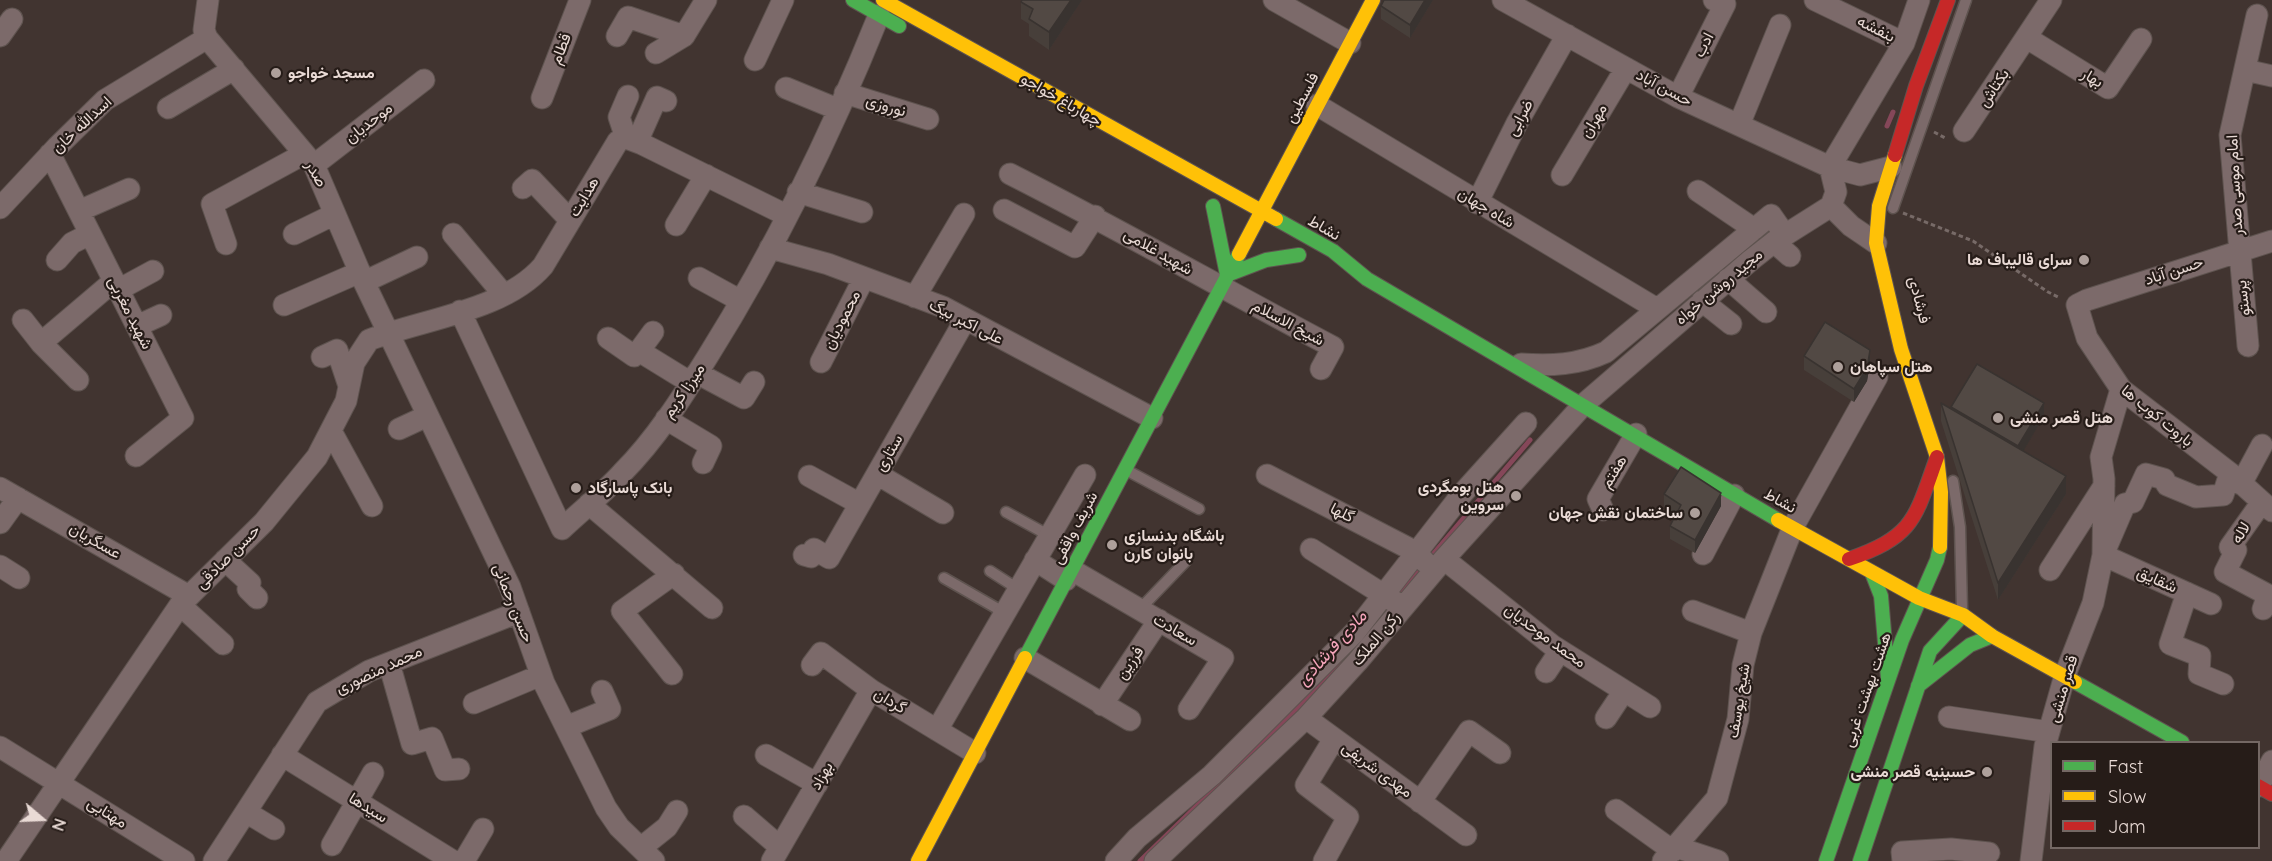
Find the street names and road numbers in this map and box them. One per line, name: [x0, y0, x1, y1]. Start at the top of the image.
street label: بنفشه: [1854, 11, 1898, 47]
street label: ادب: [1690, 29, 1718, 61]
street label: قطام: [546, 31, 576, 67]
street label: بهار: [2078, 64, 2106, 92]
street label: حسن آباد: [1633, 65, 1695, 111]
street label: بکتاش: [1974, 65, 2014, 111]
street label: چهارباغ خواجو: [1017, 69, 1105, 131]
street label: فلسطین: [1281, 69, 1323, 127]
street label: نوروزی: [864, 91, 908, 121]
street label: اسدالله خان: [48, 92, 116, 158]
street label: ضرابی: [1502, 96, 1538, 140]
street label: موحدیان: [341, 99, 397, 147]
street label: مهران: [1576, 101, 1612, 141]
street label: امام موسی صدر: [2223, 134, 2247, 236]
street label: صدر: [301, 157, 331, 191]
street label: هدایت: [565, 174, 603, 220]
street label: شاه جهان: [1454, 184, 1518, 232]
street label: نشاط: [1304, 211, 1344, 245]
street label: شهید غلامی: [1120, 225, 1196, 279]
street label: مجید روشن خواه: [1671, 245, 1767, 329]
street label: حسن آباد: [2142, 253, 2206, 289]
street label: شهید مغربی: [103, 273, 157, 353]
street label: فرشادی: [1904, 274, 1934, 326]
street label: پرستو: [2232, 279, 2254, 317]
street label: محمودیان: [819, 287, 865, 353]
street label: علی اکبر بیگ: [926, 295, 1006, 349]
street label: شیخ الاسلام: [1249, 296, 1327, 350]
street label: میرزا کریم: [659, 360, 709, 422]
street label: باروت کوب ها: [2117, 381, 2197, 451]
street label: ستاری: [871, 431, 907, 475]
street label: هفتم: [1597, 452, 1631, 492]
street label: نشاط: [1760, 484, 1800, 518]
street label: شریف واقفی: [1048, 488, 1102, 568]
street label: گلها: [1327, 499, 1357, 527]
street label: عسگریان: [66, 519, 124, 563]
street label: لاله: [2227, 519, 2255, 547]
street label: حسن صادقی: [192, 521, 264, 593]
street label: حسن رحمانی: [488, 561, 538, 645]
street label: شقایق: [2134, 563, 2180, 597]
street label: محمد موحدیان: [1500, 600, 1590, 672]
street label: رکن الملک: [1348, 608, 1404, 670]
street label: سعادت: [1150, 610, 1200, 650]
street label: هشت بهشت غربی: [1838, 630, 1896, 750]
street label: محمد منصوری: [333, 642, 425, 698]
street label: فرزین: [1112, 643, 1148, 683]
street label: قصر منشی: [2044, 653, 2082, 725]
street label: شیخ یوسف: [1724, 662, 1754, 740]
street label: گردان: [870, 684, 910, 718]
street label: مهدی شریفی: [1338, 738, 1416, 802]
street label: بهزاد: [806, 759, 838, 793]
street label: سیدها: [345, 789, 391, 827]
street label: مهتابی: [84, 793, 130, 833]

